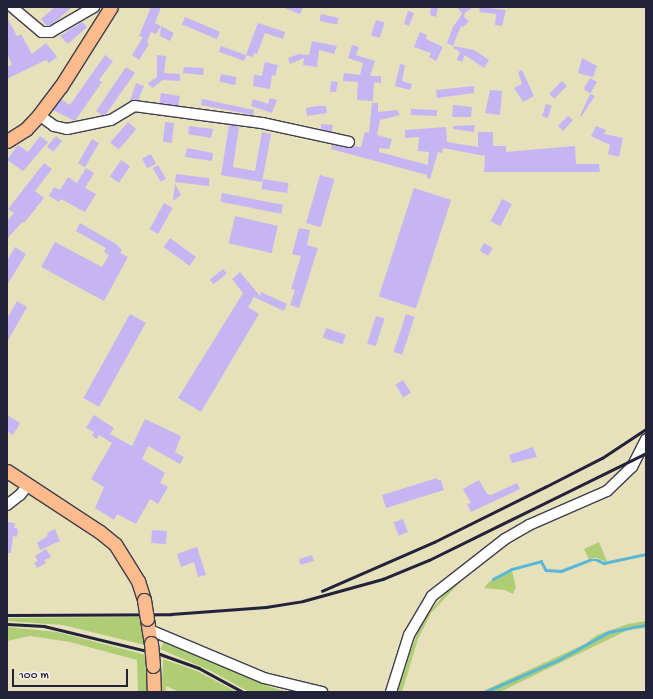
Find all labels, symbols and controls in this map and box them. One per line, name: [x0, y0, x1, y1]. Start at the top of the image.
scale bar: [14, 661, 130, 687]
text: 100 m: [19, 669, 49, 683]

